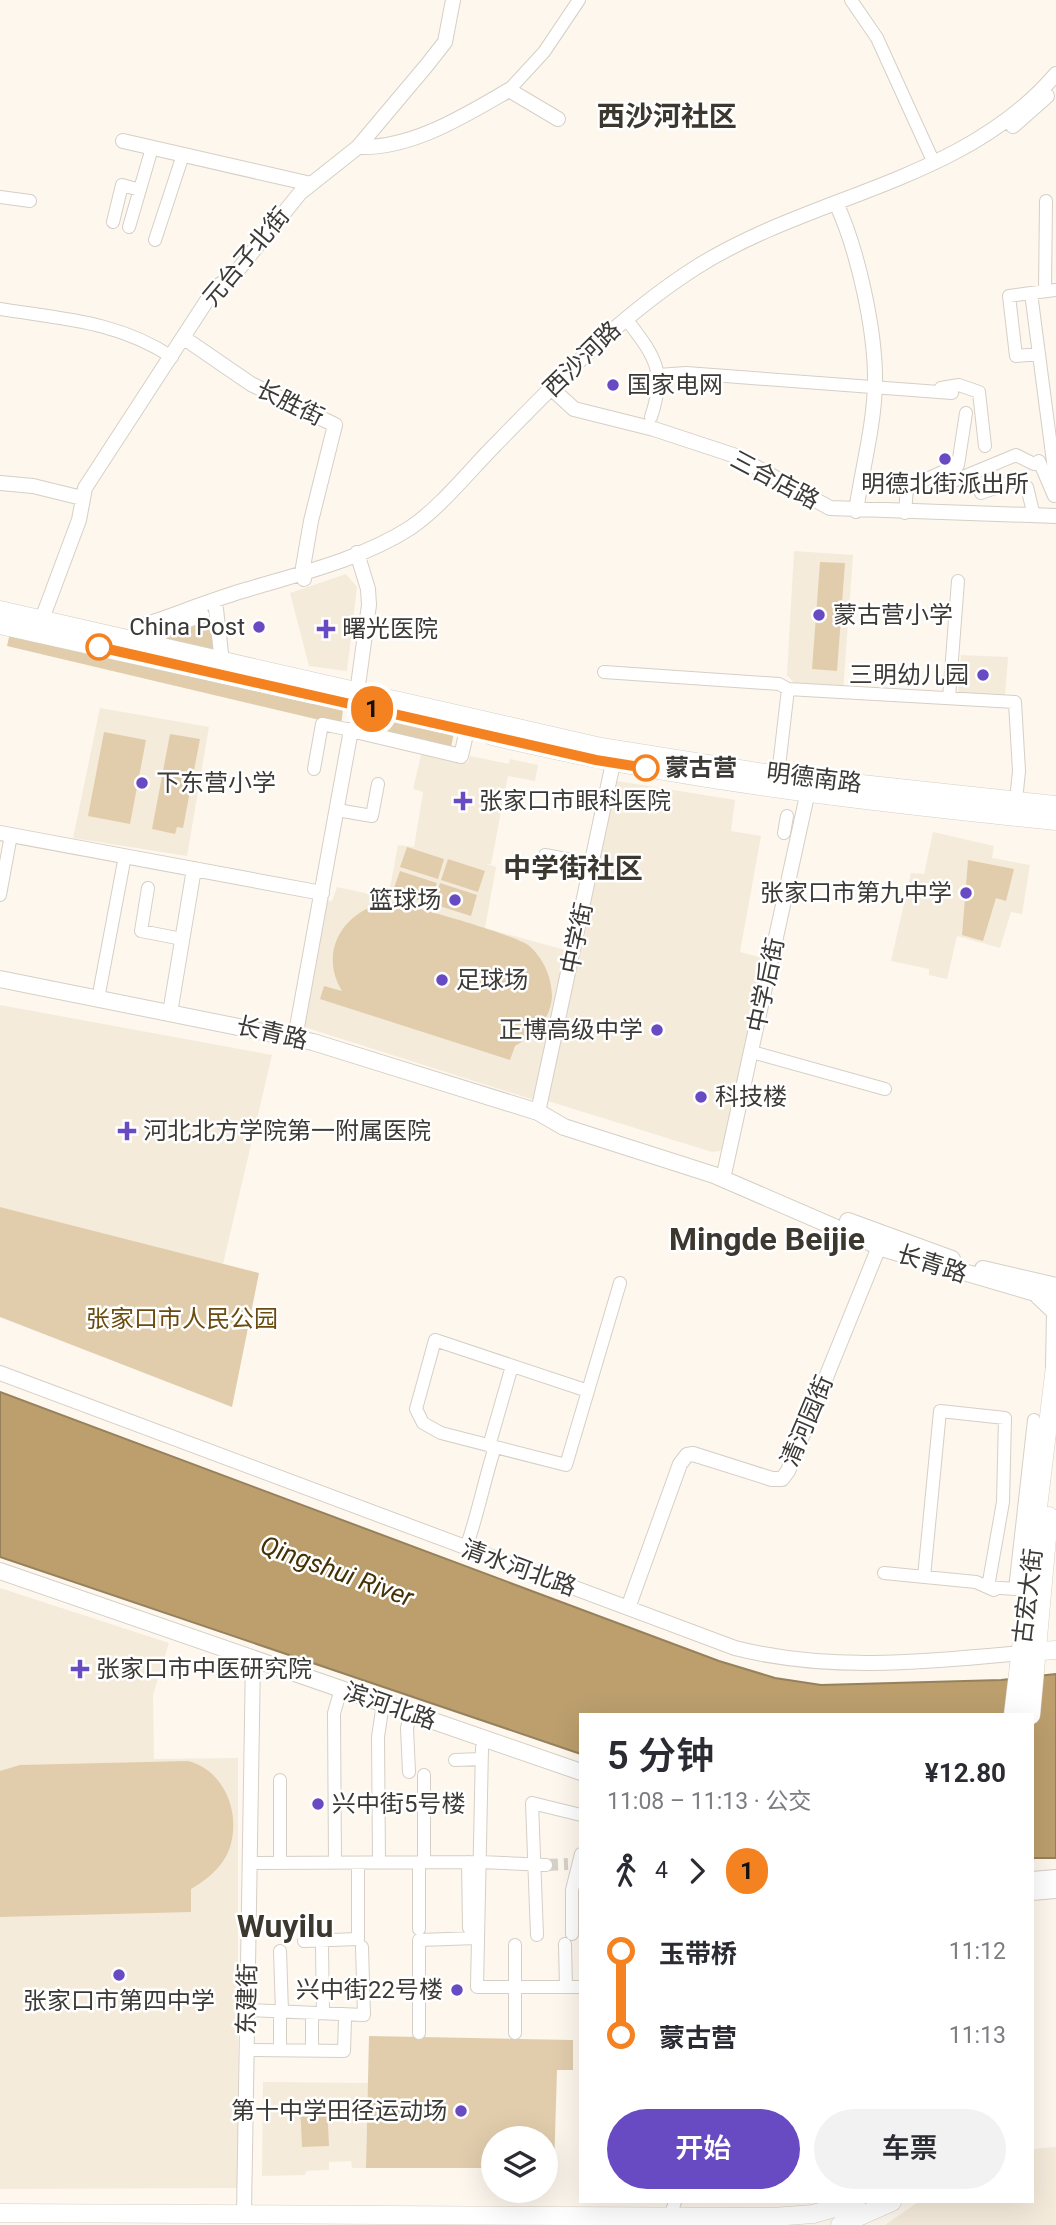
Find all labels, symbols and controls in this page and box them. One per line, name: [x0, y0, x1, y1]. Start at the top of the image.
district label: 西沙河社区: [597, 100, 737, 133]
street label: 元台子北街: [197, 202, 295, 312]
street label: 西沙河路: [538, 316, 626, 402]
place label: 国家电网: [627, 371, 723, 399]
street label: 长胜街: [252, 375, 328, 431]
marker: 国家电网: [605, 377, 621, 393]
street label: 三合店路: [726, 445, 824, 515]
marker: 明德北街派出所: [937, 451, 953, 467]
place label: 明德北街派出所: [861, 470, 1029, 498]
place label: 蒙古营小学: [833, 601, 953, 629]
marker: 蒙古营小学: [811, 607, 827, 623]
place label: China Post: [129, 613, 245, 641]
place label: 曙光医院: [342, 615, 438, 643]
marker: China Post: [251, 619, 267, 635]
marker: 曙光医院: [316, 619, 336, 639]
unlabelled marker: [86, 634, 112, 660]
place label: 三明幼儿园: [849, 661, 969, 689]
marker: 三明幼儿园: [975, 667, 991, 683]
line badge: 1: [349, 686, 395, 732]
text: 1: [365, 695, 379, 723]
place label: 蒙古营: [665, 754, 737, 782]
marker: 蒙古营: [633, 755, 659, 781]
street label: 明德南路: [765, 758, 863, 798]
place label: 下东营小学: [156, 769, 276, 797]
marker: 下东营小学: [134, 775, 150, 791]
place label: 张家口市眼科医院: [479, 787, 671, 815]
marker: 张家口市眼科医院: [453, 791, 473, 811]
district label: 中学街社区: [503, 852, 643, 885]
place label: 张家口市第九中学: [760, 879, 952, 907]
marker: 张家口市第九中学: [958, 885, 974, 901]
place label: 篮球场: [369, 886, 441, 914]
marker: 篮球场: [447, 892, 463, 908]
street label: 中学街: [556, 900, 598, 976]
street label: 中学后街: [742, 935, 790, 1035]
place label: 足球场: [456, 966, 528, 994]
marker: 足球场: [434, 972, 450, 988]
street label: 长青路: [234, 1011, 310, 1055]
place label: 正博高级中学: [499, 1016, 643, 1044]
marker: 正博高级中学: [649, 1022, 665, 1038]
place label: 科技楼: [715, 1083, 787, 1111]
marker: 科技楼: [693, 1089, 709, 1105]
place label: 河北北方学院第一附属医院: [143, 1117, 431, 1145]
marker: 河北北方学院第一附属医院: [117, 1121, 137, 1141]
district label: Mingde Beijie: [669, 1220, 865, 1258]
street label: 长青路: [893, 1240, 971, 1288]
park label: 张家口市人民公园: [86, 1305, 278, 1333]
street label: 清河园街: [775, 1371, 839, 1471]
water label: Qingshui River: [256, 1529, 419, 1613]
street label: 清水河北路: [458, 1534, 580, 1602]
street label: 古宏大街: [1008, 1547, 1048, 1645]
place label: 张家口市中医研究院: [96, 1655, 312, 1683]
marker: 张家口市中医研究院: [70, 1659, 90, 1679]
street label: 滨河北路: [340, 1677, 440, 1735]
text: 5 分钟: [607, 1734, 714, 1778]
text: ¥12.80: [925, 1758, 1006, 1788]
text: 11:08 – 11:13 · 公交: [607, 1788, 811, 1815]
place label: 兴中街5号楼: [332, 1790, 466, 1818]
marker: 兴中街5号楼: [310, 1796, 326, 1812]
icon: walk: [607, 1852, 645, 1890]
icon: forward: [678, 1852, 716, 1890]
text: 4: [655, 1857, 668, 1884]
text: 1: [740, 1857, 754, 1885]
district label: Wuyilu: [237, 1907, 333, 1945]
text: 11:12: [949, 1938, 1006, 1965]
text: 玉带桥: [659, 1939, 737, 1969]
street label: 东建街: [232, 1963, 262, 2035]
marker: 张家口市第四中学: [111, 1967, 127, 1983]
place label: 兴中街22号楼: [296, 1976, 443, 2004]
marker: 兴中街22号楼: [449, 1982, 465, 1998]
place label: 张家口市第四中学: [23, 1987, 215, 2015]
text: 11:13: [949, 2022, 1006, 2049]
text: 蒙古营: [659, 2023, 737, 2053]
place label: 第十中学田径运动场: [231, 2097, 447, 2125]
marker: 第十中学田径运动场: [453, 2103, 469, 2119]
button: 开始: [607, 2109, 800, 2189]
button: 车票: [814, 2109, 1006, 2189]
map controls: [481, 2126, 558, 2203]
button: layers: [481, 2126, 558, 2203]

